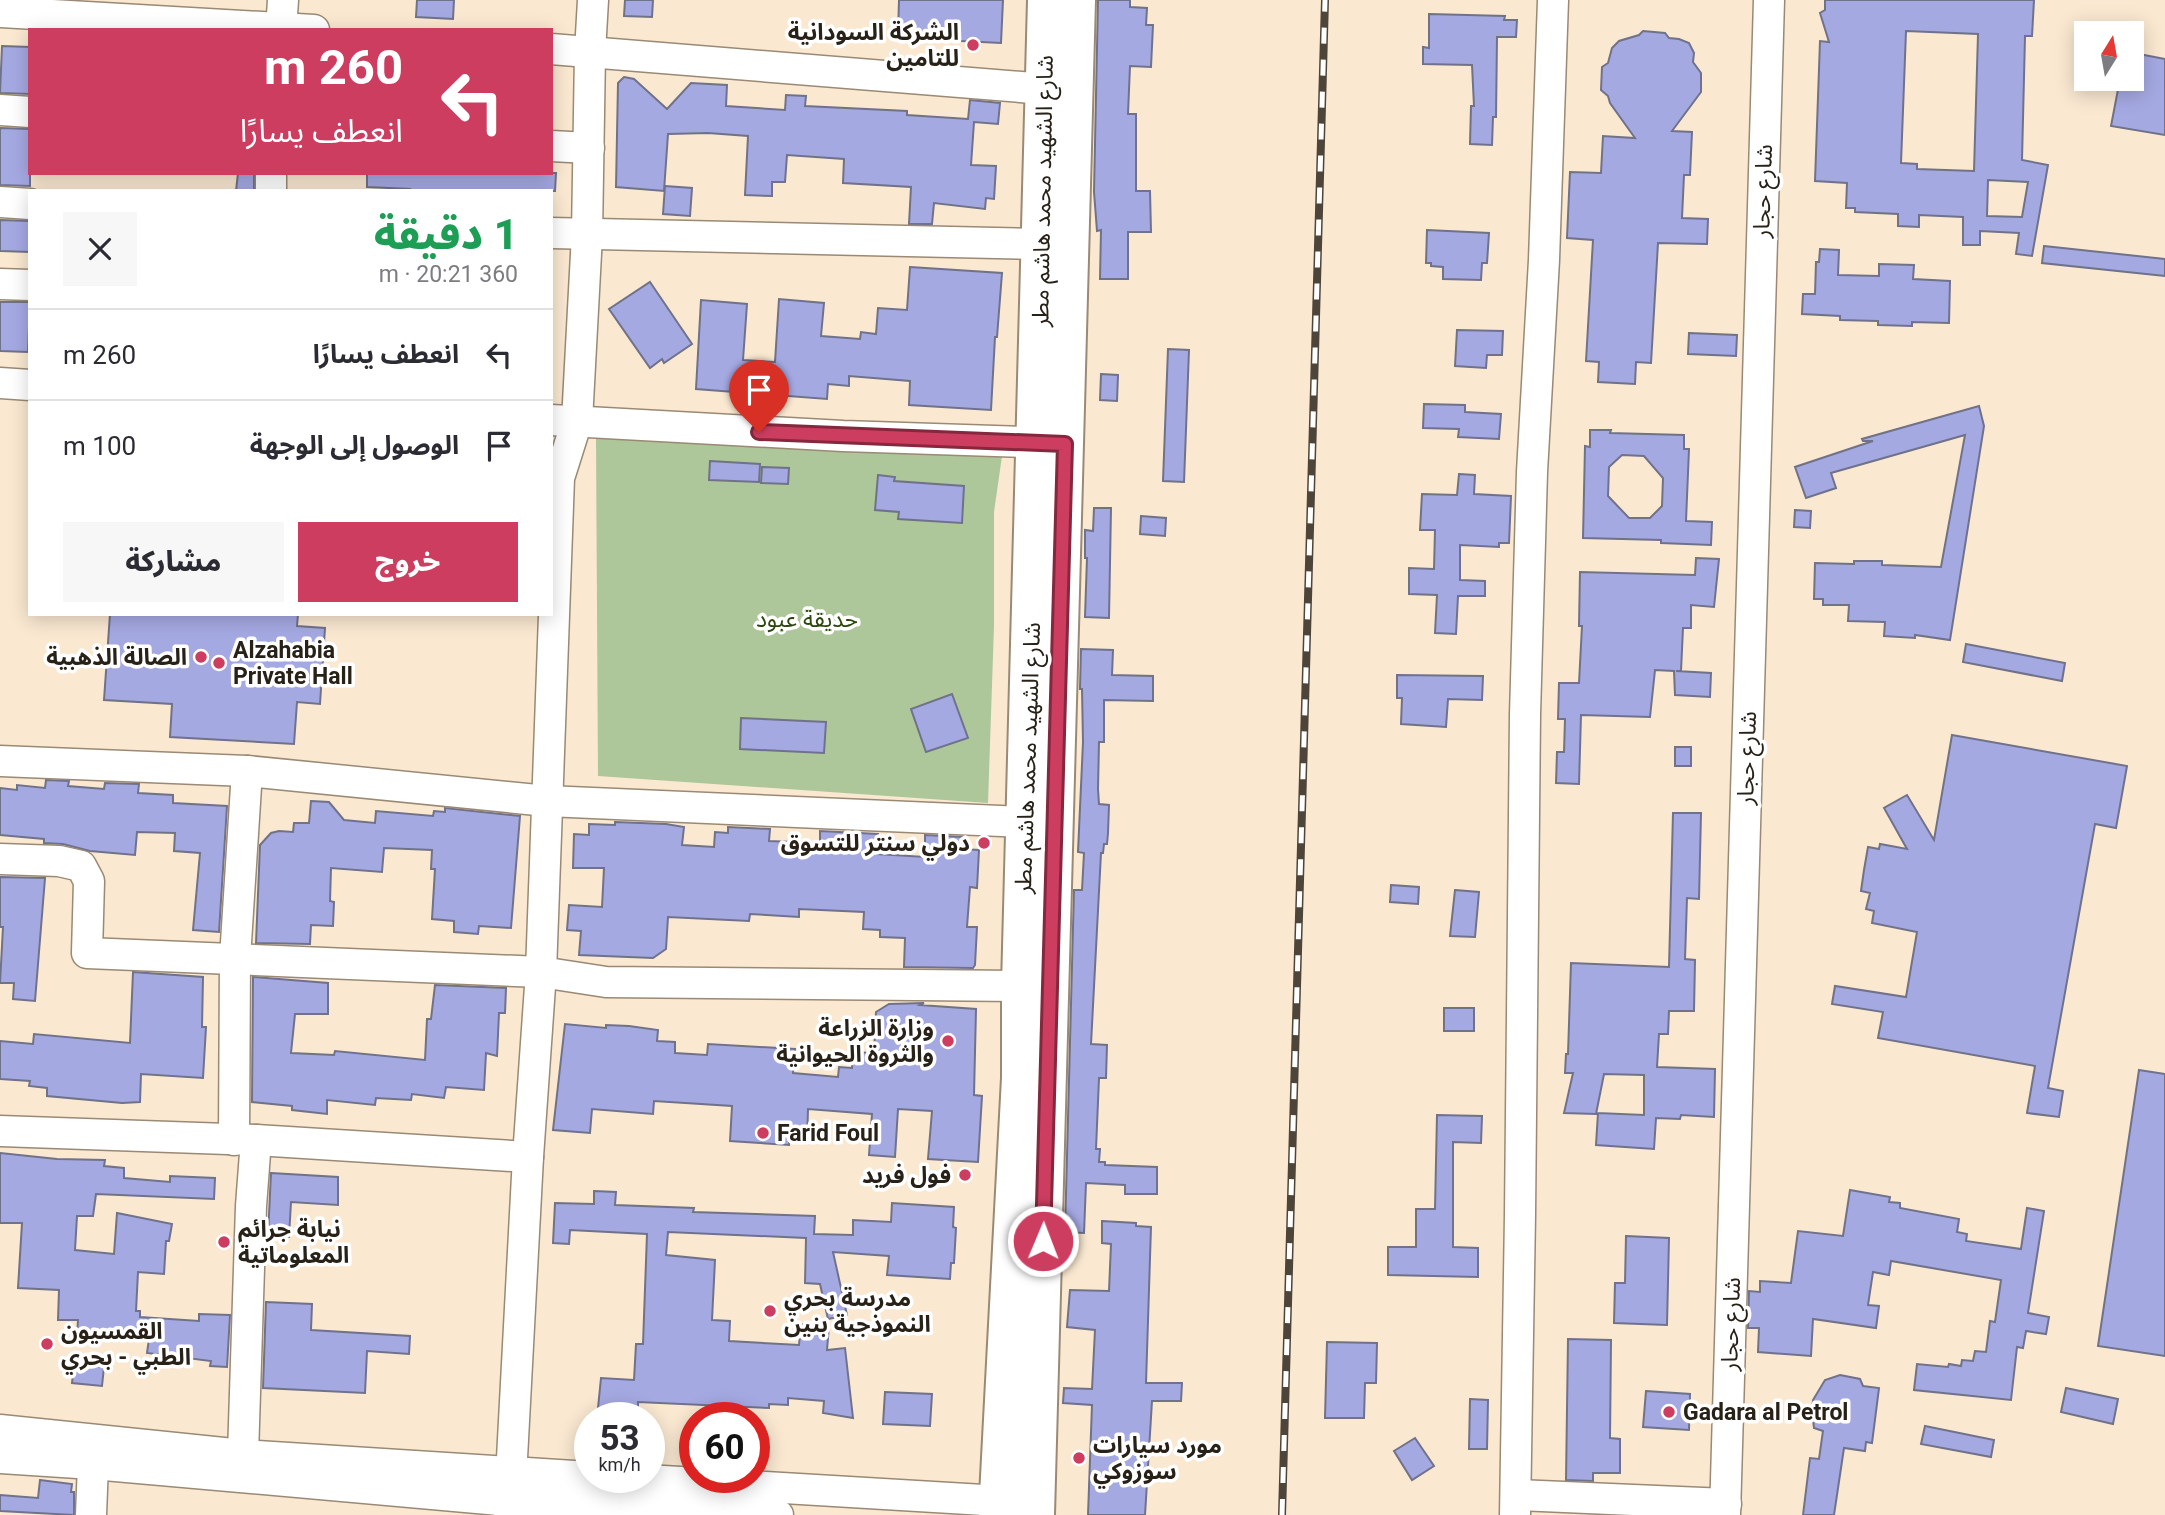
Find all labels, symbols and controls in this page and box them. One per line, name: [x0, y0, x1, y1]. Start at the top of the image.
place label: الشركة السودانية للتامين: [788, 19, 959, 72]
north arrow: [2074, 21, 2144, 91]
map controls: [2074, 21, 2144, 91]
marker: الشركة السودانية للتامين: [965, 37, 981, 53]
text: 260 m: [264, 39, 403, 96]
street label: شارع الشهيد محمد هاشم مطر: [1027, 55, 1062, 328]
icon: left: [427, 56, 518, 147]
text: انعطف يسارًا: [240, 112, 403, 150]
street label: شارع حجار: [1748, 144, 1781, 239]
text: 1 دقيقة: [374, 210, 518, 259]
button: close: [63, 212, 137, 286]
text: 360 m · 20:21: [379, 261, 518, 288]
icon: left: [480, 336, 518, 374]
text: انعطف يسارًا: [313, 339, 459, 369]
text: 260 m: [63, 340, 136, 370]
pin: [729, 360, 789, 432]
icon: arrive: [740, 371, 778, 409]
icon: arrive: [480, 427, 518, 465]
text: الوصول إلى الوجهة: [250, 430, 459, 460]
text: 100 m: [63, 431, 136, 461]
button: مشاركة: [63, 522, 284, 602]
button: خروج: [298, 522, 518, 602]
park label: حديقة عبود: [756, 606, 858, 633]
street label: شارع الشهيد محمد هاشم مطر: [1010, 622, 1049, 895]
place label: Alzahabia Private Hall: [233, 637, 353, 690]
place label: الصالة الذهبية: [46, 644, 187, 671]
marker: الصالة الذهبية: [193, 649, 209, 665]
marker: Alzahabia Private Hall: [211, 655, 227, 671]
street label: شارع حجار: [1732, 711, 1765, 806]
place label: دولي سنتر للتسوق: [781, 830, 970, 861]
marker: دولي سنتر للتسوق: [976, 835, 992, 851]
place label: وزارة الزراعة والثروة الحيوانية: [776, 1015, 934, 1068]
marker: وزارة الزراعة والثروة الحيوانية: [940, 1033, 956, 1049]
place label: Farid Foul: [777, 1120, 879, 1147]
marker: Farid Foul: [755, 1125, 771, 1141]
place label: فول فريد: [862, 1162, 951, 1189]
marker: فول فريد: [957, 1167, 973, 1183]
position arrow: [1006, 1204, 1080, 1278]
place label: نيابة جرائم المعلوماتية: [238, 1216, 349, 1269]
marker: نيابة جرائم المعلوماتية: [216, 1234, 232, 1250]
street label: شارع حجار: [1716, 1277, 1749, 1372]
place label: مدرسة بحري النموذجية بنين: [784, 1285, 931, 1338]
marker: مدرسة بحري النموذجية بنين: [762, 1303, 778, 1319]
place label: القمسيون الطبي - بحري: [61, 1318, 191, 1375]
marker: القمسيون الطبي - بحري: [39, 1336, 55, 1352]
place label: Gadara al Petrol: [1683, 1399, 1848, 1426]
speed limit sign: 60: [679, 1402, 770, 1493]
marker: Gadara al Petrol: [1661, 1404, 1677, 1420]
text: 53: [599, 1418, 640, 1459]
place label: مورد سيارات سوزوكي: [1093, 1432, 1222, 1489]
marker: مورد سيارات سوزوكي: [1071, 1450, 1087, 1466]
text: km/h: [598, 1454, 641, 1475]

